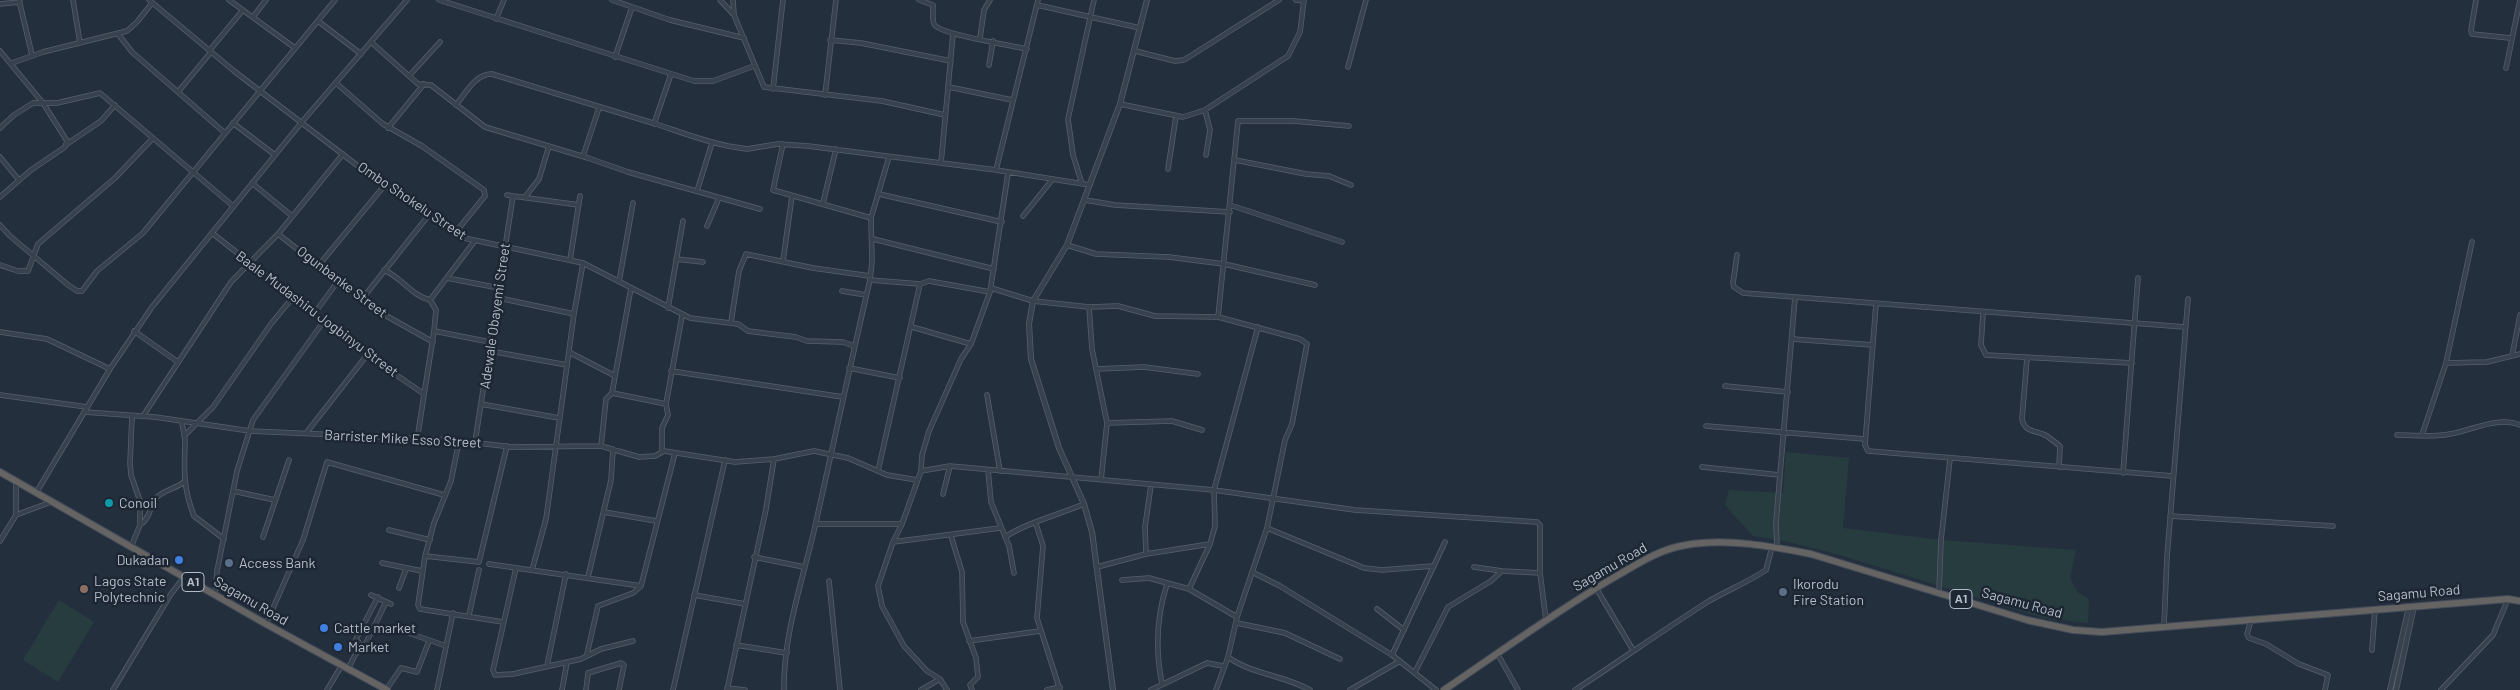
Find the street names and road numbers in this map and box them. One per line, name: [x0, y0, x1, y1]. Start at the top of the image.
street label: Ombo Shokelu Street: [354, 158, 470, 244]
street label: Adewale Obayemi Street: [476, 242, 514, 390]
street label: Ogunbanke Street: [294, 243, 390, 321]
street label: Baale Mudashiru Jogbinyu Street: [233, 247, 401, 381]
street label: Barrister Mike Esso Street: [324, 426, 482, 452]
street label: Sagamu Road: [1570, 539, 1650, 595]
road number: A1: [182, 572, 204, 592]
street label: Sagamu Road: [211, 573, 291, 629]
street label: Sagamu Road: [2377, 581, 2461, 605]
street label: Sagamu Road: [1980, 584, 2064, 622]
road number: A1: [1950, 590, 1972, 608]

